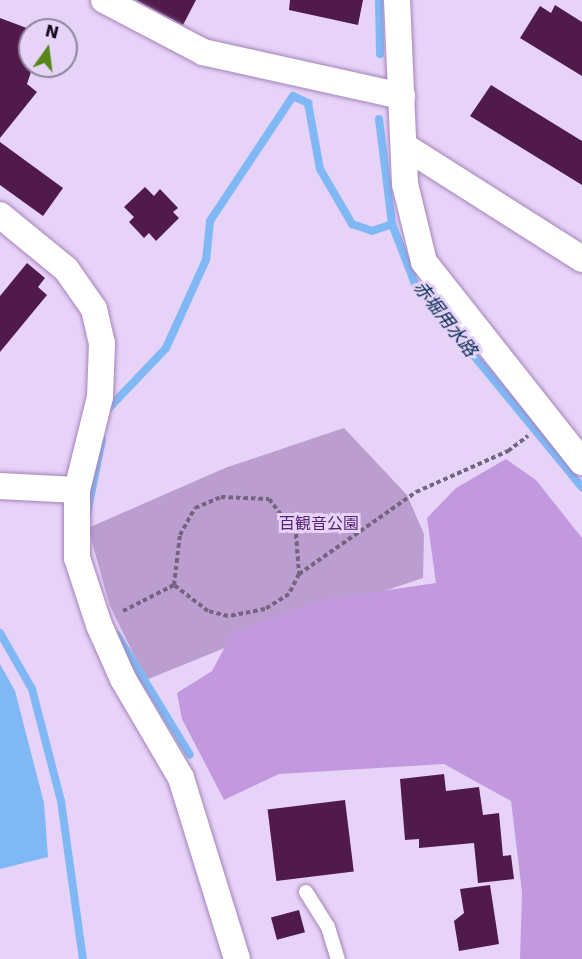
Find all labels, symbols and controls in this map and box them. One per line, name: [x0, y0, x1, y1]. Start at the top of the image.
north arrow: [18, 18, 78, 78]
text: N: [43, 21, 61, 43]
water label: 赤堀用水路: [409, 277, 481, 361]
park label: 百観音公園: [279, 514, 359, 534]

